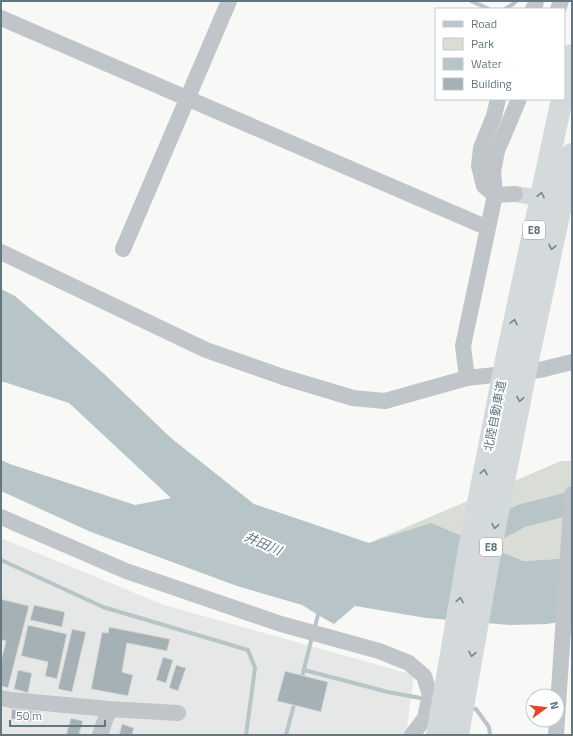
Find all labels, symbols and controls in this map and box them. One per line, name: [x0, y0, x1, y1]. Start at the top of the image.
legend: [435, 8, 565, 100]
text: Road: [471, 14, 497, 33]
text: Park: [471, 34, 494, 53]
text: Water: [471, 54, 502, 73]
text: Building: [471, 74, 512, 93]
one-way arrow: [537, 192, 545, 198]
road number: E8: [523, 221, 545, 239]
one-way arrow: [548, 244, 556, 250]
one-way arrow: [510, 319, 518, 325]
street label: 北陸自動車道: [478, 379, 511, 453]
one-way arrow: [517, 395, 525, 402]
one-way arrow: [479, 469, 488, 475]
one-way arrow: [492, 523, 500, 529]
water label: 井田川: [241, 526, 287, 561]
road number: E8: [480, 538, 502, 556]
one-way arrow: [455, 597, 464, 603]
one-way arrow: [469, 651, 477, 657]
north arrow: [525, 688, 565, 728]
text: N: [546, 700, 563, 711]
scale bar: [10, 702, 105, 728]
text: 50 m: [16, 706, 42, 725]

